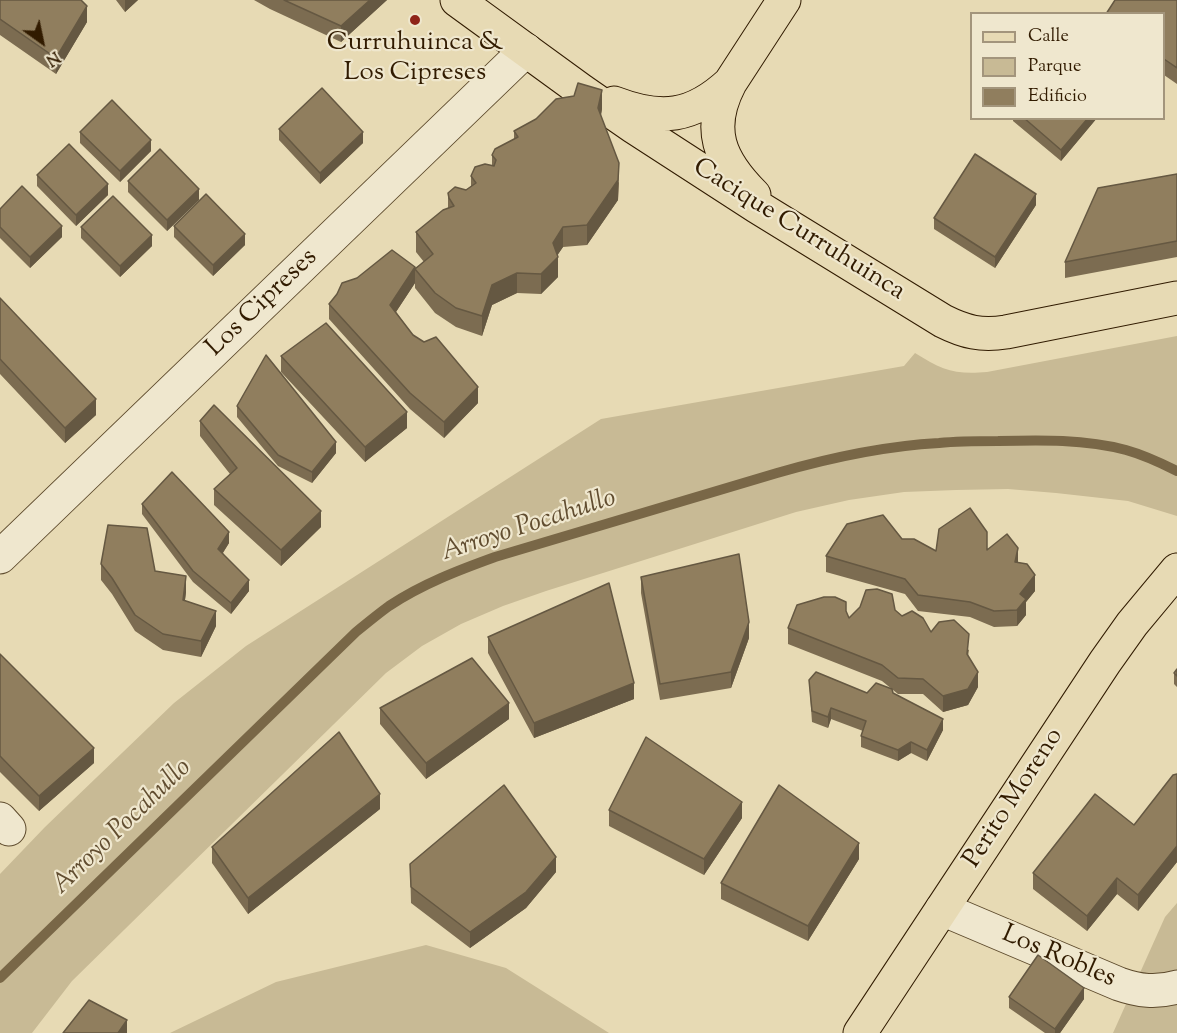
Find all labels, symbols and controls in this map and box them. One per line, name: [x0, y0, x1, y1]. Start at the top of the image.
north arrow: [12, 12, 72, 72]
legend: [970, 12, 1165, 120]
marker: Curruhuinca & Los Cipreses: [408, 13, 422, 27]
text: Calle: [1028, 24, 1069, 50]
place label: Curruhuinca & Los Cipreses: [327, 29, 503, 90]
text: N: [40, 44, 64, 71]
text: Parque: [1028, 54, 1081, 80]
text: Edificio: [1028, 84, 1087, 110]
street label: Cacique Curruhuinca: [686, 153, 910, 309]
street label: Los Cipreses: [201, 243, 325, 365]
water label: Arroyo Pocahullo: [438, 484, 620, 570]
street label: Perito Moreno: [958, 723, 1072, 875]
water label: Arroyo Pocahullo: [46, 753, 200, 903]
street label: Los Robles: [996, 920, 1120, 996]

